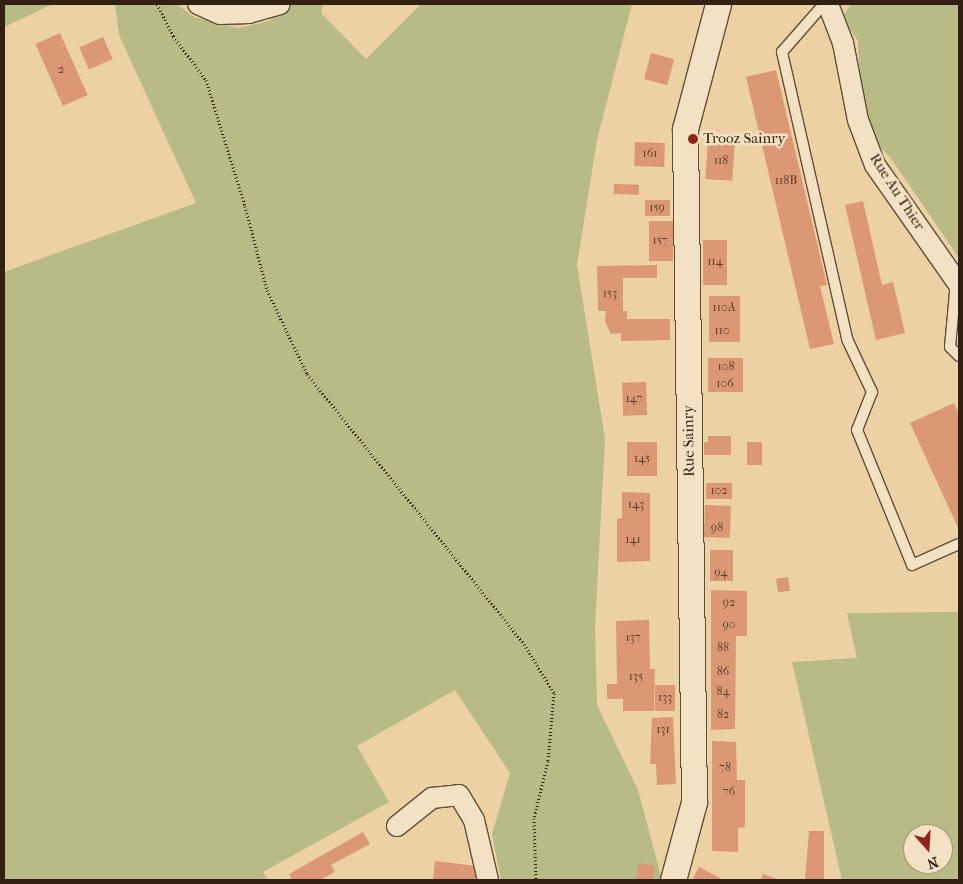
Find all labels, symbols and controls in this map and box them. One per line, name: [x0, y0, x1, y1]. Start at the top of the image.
house number: 2: [58, 63, 64, 77]
place label: Trooz Sainry: [703, 130, 786, 148]
marker: Trooz Sainry: [687, 133, 699, 145]
house number: 161: [643, 147, 657, 161]
street label: Rue Au Thier: [866, 150, 928, 234]
house number: 118: [714, 154, 728, 168]
house number: 118B: [775, 174, 797, 188]
house number: 159: [649, 201, 665, 215]
house number: 157: [652, 234, 668, 248]
house number: 114: [707, 255, 723, 269]
house number: 153: [603, 287, 617, 301]
house number: 110A: [713, 301, 735, 315]
house number: 110: [714, 324, 730, 338]
house number: 108: [718, 360, 734, 374]
house number: 106: [716, 377, 734, 391]
house number: 147: [626, 392, 642, 406]
street label: Rue Sainry: [679, 405, 699, 477]
house number: 145: [634, 452, 650, 466]
house number: 102: [710, 484, 728, 498]
house number: 143: [628, 498, 644, 512]
house number: 98: [711, 521, 723, 535]
house number: 141: [625, 533, 641, 547]
house number: 94: [714, 566, 728, 580]
house number: 92: [723, 596, 735, 610]
house number: 90: [723, 618, 735, 632]
house number: 137: [626, 631, 640, 645]
house number: 88: [717, 641, 729, 655]
house number: 86: [717, 665, 729, 679]
house number: 135: [629, 670, 643, 684]
house number: 84: [716, 685, 730, 699]
house number: 133: [658, 691, 672, 705]
house number: 82: [717, 708, 729, 722]
house number: 131: [656, 723, 670, 737]
house number: 78: [719, 761, 731, 775]
house number: 76: [723, 785, 735, 799]
north arrow: [903, 824, 953, 874]
text: N: [925, 853, 941, 872]

